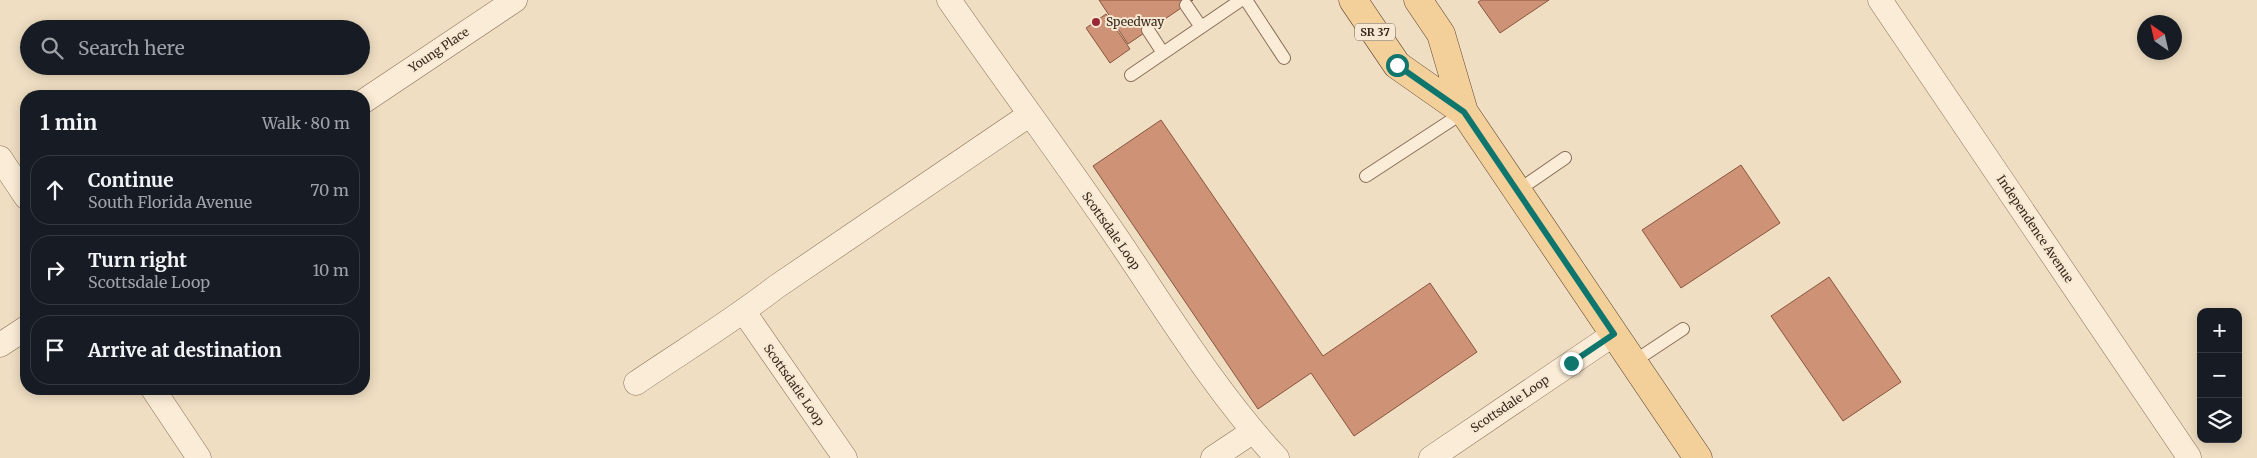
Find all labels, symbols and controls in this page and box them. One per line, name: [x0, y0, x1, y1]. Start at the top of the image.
place label: Speedway: [1106, 14, 1164, 29]
north arrow: [2137, 15, 2182, 60]
marker: Speedway: [1090, 16, 1102, 28]
search box: [20, 20, 370, 75]
street label: Young Place: [405, 24, 472, 76]
road number: SR 37: [1355, 24, 1395, 41]
icon: search: [38, 34, 66, 62]
text: Search here: [78, 36, 185, 60]
route start: [1386, 54, 1409, 77]
text: 1 min: [40, 109, 97, 136]
text: Walk · 80 m: [262, 113, 350, 133]
text: Continue: [88, 168, 174, 192]
street label: Independence Avenue: [1994, 172, 2077, 285]
icon: ahead: [41, 176, 69, 204]
text: 70 m: [310, 180, 349, 200]
street label: Scottsdale Loop: [1079, 189, 1144, 273]
text: South Florida Avenue: [88, 192, 252, 212]
text: Turn right: [88, 248, 187, 272]
icon: right: [41, 256, 69, 284]
text: 10 m: [312, 260, 349, 280]
text: Scottsdale Loop: [88, 272, 210, 292]
map controls: [2197, 308, 2242, 443]
button: +: [2197, 308, 2242, 353]
icon: arrive: [41, 336, 69, 364]
text: Arrive at destination: [88, 338, 282, 362]
street label: Scottsdatle Loop: [761, 341, 828, 428]
route end: [1560, 352, 1583, 375]
button: −: [2197, 353, 2242, 398]
street label: Scottsdale Loop: [1468, 372, 1552, 435]
button: layers: [2197, 398, 2242, 443]

